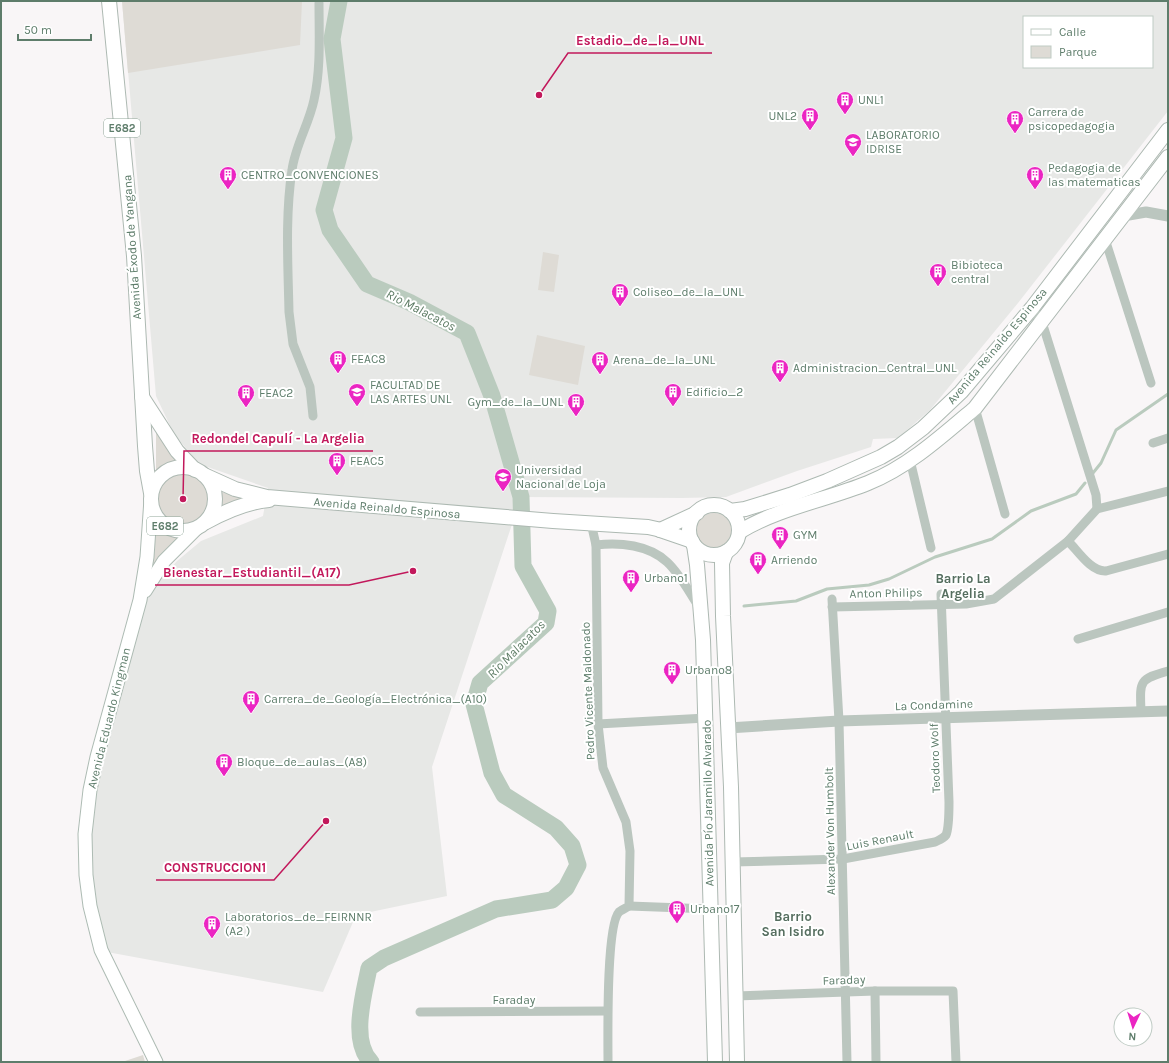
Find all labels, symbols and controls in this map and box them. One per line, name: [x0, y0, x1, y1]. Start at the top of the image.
scale bar: [18, 16, 91, 42]
legend: [1023, 16, 1153, 68]
text: 50 m: [24, 23, 52, 37]
text: Calle: [1059, 25, 1086, 39]
callout: Estadio_de_la_UNL: [568, 28, 712, 53]
text: Estadio_de_la_UNL: [576, 33, 705, 48]
text: Parque: [1059, 45, 1097, 59]
building icon: UNL1: [835, 90, 855, 115]
place label: UNL1: [858, 93, 884, 107]
place label: Carrera de psicopedagogia: [1028, 105, 1115, 133]
building icon: UNL2: [800, 106, 820, 131]
place label: UNL2: [768, 109, 797, 123]
building icon: Carrera de psicopedagogia: [1005, 109, 1025, 134]
road number: E682: [104, 119, 140, 137]
place label: LABORATORIO IDRISE: [866, 128, 940, 156]
school or university icon: LABORATORIO IDRISE: [843, 132, 863, 157]
place label: Pedagogia de las matematicas: [1048, 161, 1141, 189]
building icon: CENTRO_CONVENCIONES: [218, 165, 238, 190]
building icon: Pedagogia de las matematicas: [1025, 165, 1045, 190]
place label: CENTRO_CONVENCIONES: [241, 168, 379, 182]
street label: Avenida Éxodo de Yangana: [119, 174, 144, 320]
place label: Bibioteca central: [951, 258, 1003, 286]
building icon: Bibioteca central: [928, 262, 948, 287]
building icon: Coliseo_de_la_UNL: [610, 282, 630, 307]
place label: Coliseo_de_la_UNL: [633, 285, 744, 299]
street label: Avenida Reinaldo Espinosa: [944, 285, 1050, 407]
water label: Rio Malacatos: [384, 286, 458, 334]
building icon: FEAC8: [328, 349, 348, 374]
building icon: Arena_de_la_UNL: [590, 350, 610, 375]
place label: FEAC8: [351, 352, 386, 366]
place label: Arena_de_la_UNL: [613, 353, 716, 367]
building icon: Administracion_Central_UNL: [770, 358, 790, 383]
place label: Administracion_Central_UNL: [793, 361, 957, 375]
place label: FACULTAD DE LAS ARTES UNL: [370, 378, 452, 406]
school or university icon: FACULTAD DE LAS ARTES UNL: [347, 382, 367, 407]
building icon: Edificio_2: [663, 382, 683, 407]
building icon: FEAC2: [236, 383, 256, 408]
place label: Edificio_2: [686, 385, 743, 399]
place label: FEAC2: [259, 386, 293, 400]
building icon: Gym_de_la_UNL: [566, 392, 586, 417]
place label: Gym_de_la_UNL: [467, 395, 563, 409]
callout: Redondel Capulí - La Argelia: [184, 426, 373, 451]
text: Redondel Capulí - La Argelia: [191, 431, 365, 446]
building icon: FEAC5: [327, 451, 347, 476]
place label: FEAC5: [350, 454, 384, 468]
place label: Universidad Nacional de Loja: [516, 463, 606, 491]
school or university icon: Universidad Nacional de Loja: [493, 467, 513, 492]
street label: Avenida Reinaldo Espinosa: [313, 495, 461, 521]
road number: E682: [147, 517, 183, 535]
building icon: GYM: [770, 525, 790, 550]
place label: GYM: [793, 528, 817, 542]
building icon: Arriendo: [748, 550, 768, 575]
place label: Arriendo: [771, 553, 817, 567]
callout: Bienestar_Estudiantil_(A17): [155, 560, 349, 585]
text: Bienestar_Estudiantil_(A17): [163, 565, 341, 580]
building icon: Urbano1: [621, 568, 641, 593]
place label: Urbano1: [644, 571, 688, 585]
district label: Barrio La Argelia: [935, 571, 991, 601]
street label: Anton Philips: [849, 585, 923, 601]
water label: Rio Malacatos: [484, 617, 548, 681]
street label: Pedro Vicente Maldonado: [579, 622, 597, 760]
street label: Avenida Eduardo Kingman: [85, 646, 133, 790]
building icon: Urbano8: [662, 660, 682, 685]
place label: Urbano8: [685, 663, 732, 677]
building icon: Carrera_de_Geología_Electrónica_(A10): [241, 689, 261, 714]
place label: Carrera_de_Geología_Electrónica_(A10): [264, 692, 487, 706]
street label: La Condamine: [895, 697, 973, 713]
street label: Avenida Pío Jaramillo Alvarado: [700, 720, 716, 886]
street label: Teodoro Wolf: [927, 722, 943, 793]
building icon: Bloque_de_aulas_(A8): [214, 752, 234, 777]
place label: Bloque_de_aulas_(A8): [237, 755, 367, 769]
street label: Alexander Von Humbolt: [822, 766, 838, 895]
street label: Luis Renault: [845, 827, 915, 853]
callout: CONSTRUCCION1: [156, 855, 274, 880]
text: CONSTRUCCION1: [164, 860, 266, 875]
building icon: Urbano17: [667, 899, 687, 924]
place label: Urbano17: [690, 902, 740, 916]
district label: Barrio San Isidro: [762, 909, 824, 939]
place label: Laboratorios_de_FEIRNNR (A2 ): [225, 910, 372, 938]
building icon: Laboratorios_de_FEIRNNR (A2 ): [202, 914, 222, 939]
street label: Faraday: [822, 972, 866, 988]
street label: Faraday: [493, 993, 536, 1007]
north arrow: [1113, 1007, 1153, 1047]
text: N: [1128, 1030, 1137, 1043]

